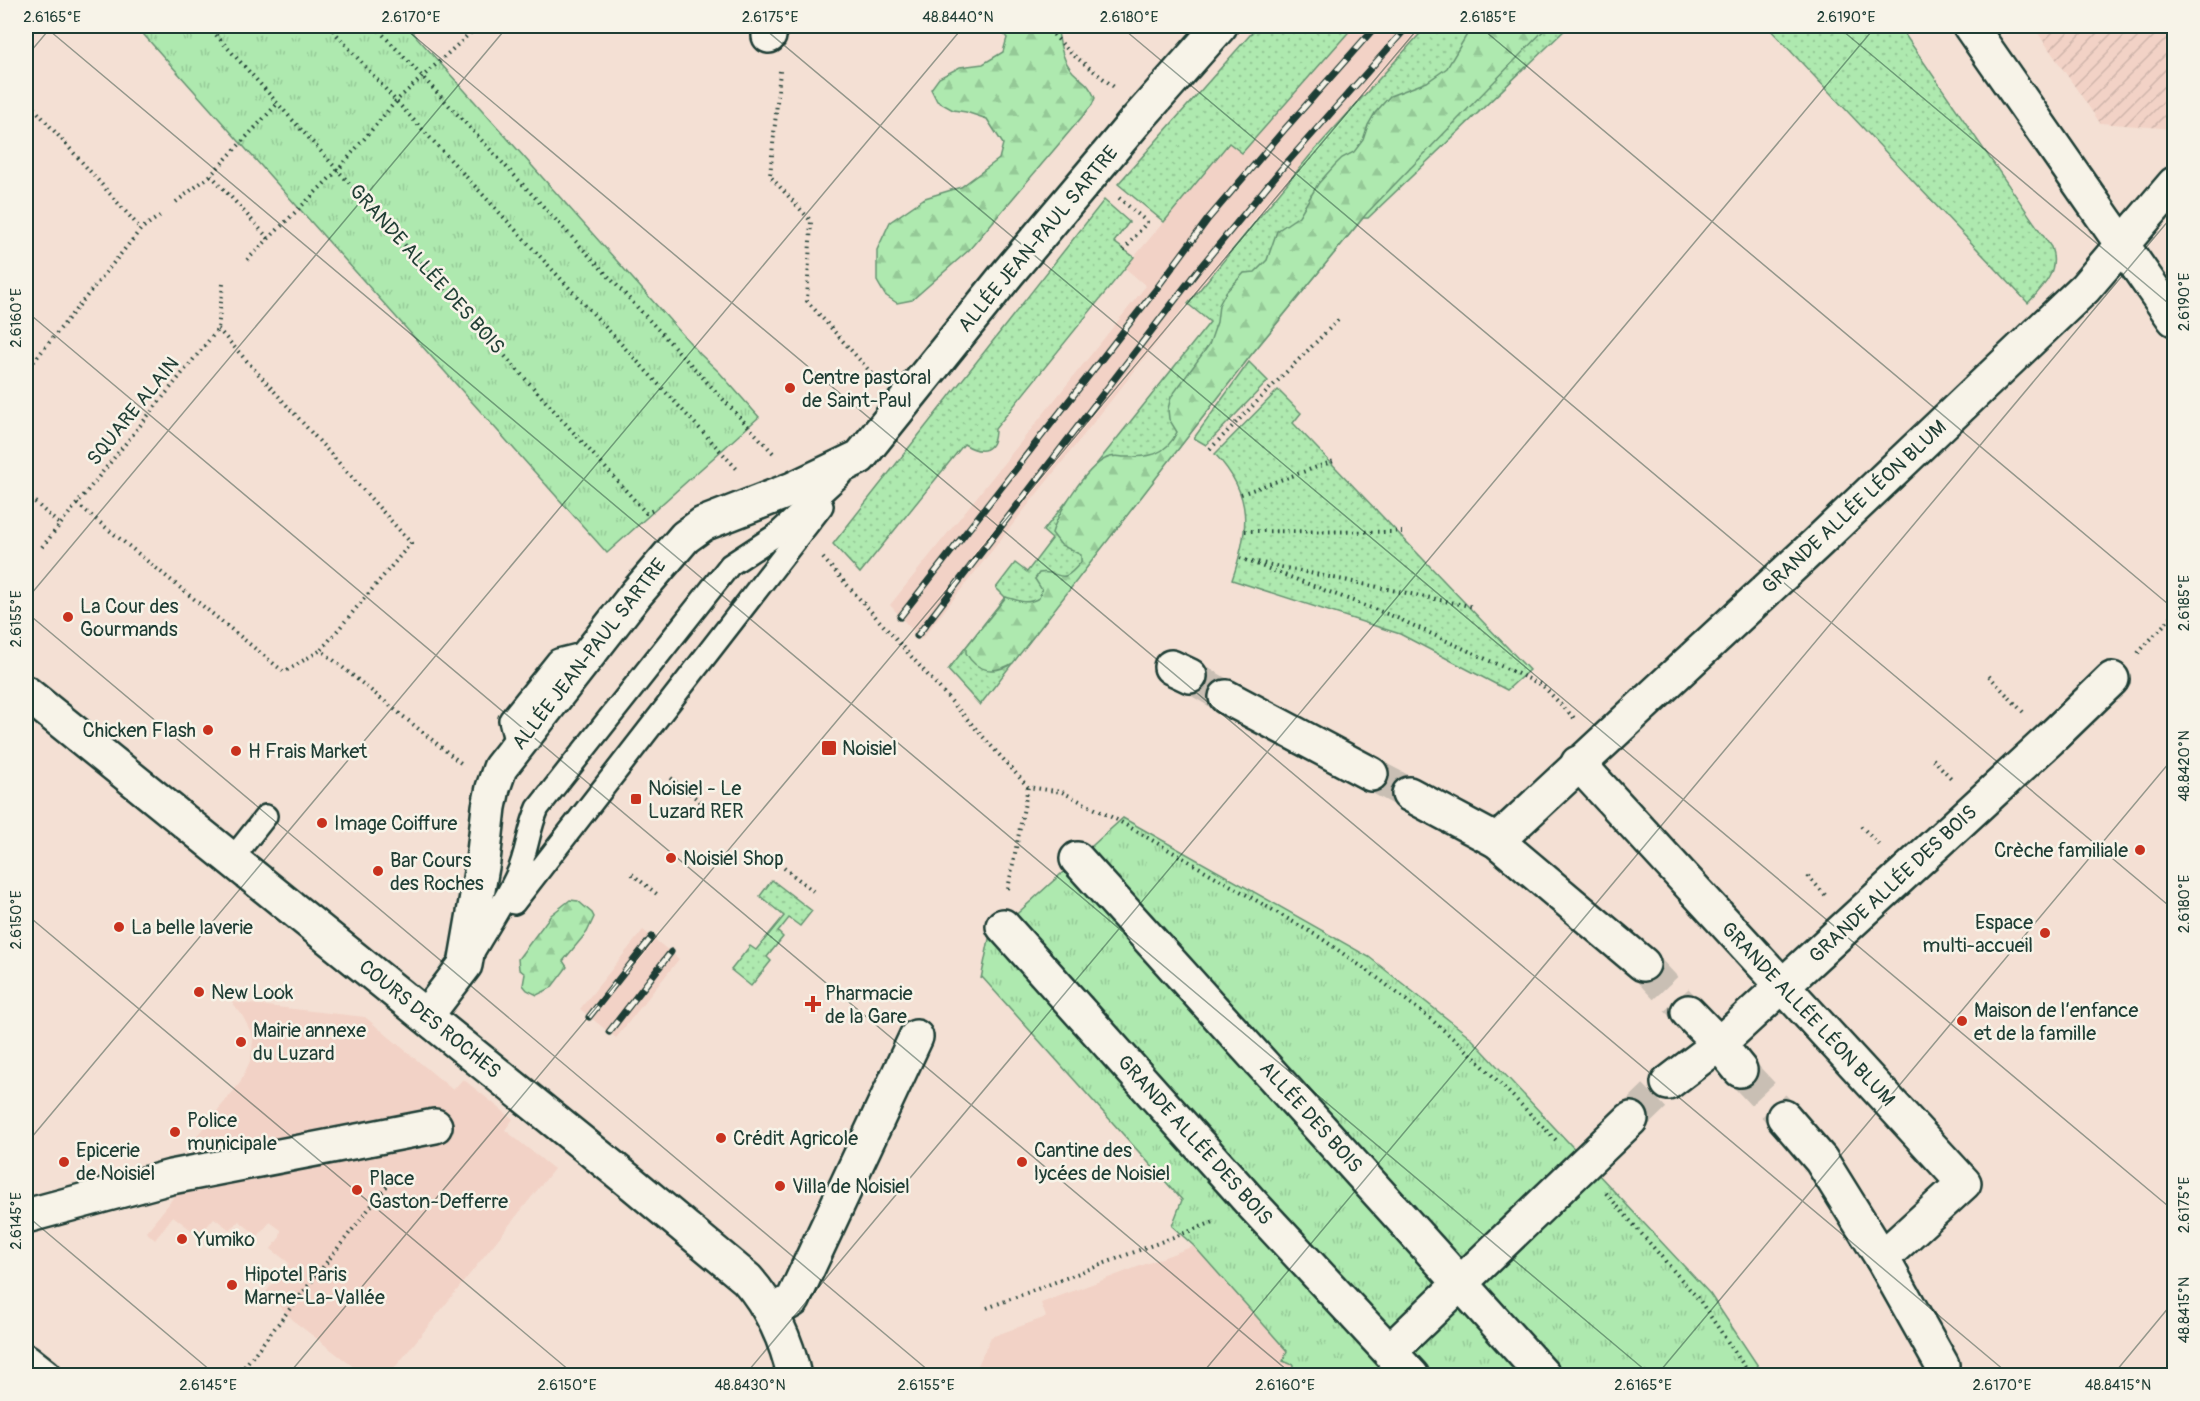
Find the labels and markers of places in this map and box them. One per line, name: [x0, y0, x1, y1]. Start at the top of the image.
place label: Centre pastoral de Saint-Paul: [802, 365, 932, 413]
marker: Centre pastoral de Saint-Paul: [783, 381, 797, 395]
place label: La Cour des Gourmands: [80, 594, 178, 642]
marker: La Cour des Gourmands: [61, 610, 75, 624]
place label: Chicken Flash: [82, 718, 196, 743]
marker: Chicken Flash: [201, 723, 215, 737]
place label: Noisiel: [842, 736, 897, 761]
place label: H Frais Market: [248, 739, 368, 764]
marker: Noisiel: [820, 739, 838, 757]
marker: H Frais Market: [229, 744, 243, 758]
place label: Noisiel - Le Luzard RER: [648, 776, 744, 824]
marker: Noisiel - Le Luzard RER: [629, 792, 643, 806]
place label: Image Coiffure: [334, 811, 457, 836]
marker: Image Coiffure: [315, 816, 329, 830]
place label: Crèche familiale: [1994, 838, 2128, 863]
marker: Crèche familiale: [2133, 843, 2147, 857]
place label: Noisiel Shop: [683, 846, 784, 871]
place label: Bar Cours des Roches: [390, 848, 484, 896]
marker: Noisiel Shop: [664, 851, 678, 865]
marker: Bar Cours des Roches: [371, 864, 385, 878]
place label: Espace multi-accueil: [1922, 910, 2033, 958]
place label: La belle laverie: [131, 915, 253, 940]
marker: La belle laverie: [112, 920, 126, 934]
marker: Espace multi-accueil: [2038, 926, 2052, 940]
place label: New Look: [211, 980, 294, 1005]
place label: Pharmacie de la Gare: [825, 981, 913, 1029]
marker: New Look: [192, 985, 206, 999]
marker: Pharmacie de la Gare: [806, 997, 820, 1011]
place label: Maison de l’enfance et de la famille: [1974, 998, 2138, 1046]
marker: Maison de l’enfance et de la famille: [1955, 1014, 1969, 1028]
place label: Mairie annexe du Luzard: [253, 1018, 366, 1066]
marker: Mairie annexe du Luzard: [234, 1035, 248, 1049]
place label: Police municipale: [187, 1108, 277, 1156]
marker: Police municipale: [168, 1125, 182, 1139]
place label: Crédit Agricole: [733, 1126, 858, 1151]
marker: Crédit Agricole: [714, 1131, 728, 1145]
place label: Epicerie de Noisiel: [76, 1138, 155, 1186]
place label: Cantine des lycées de Noisiel: [1034, 1138, 1170, 1186]
marker: Epicerie de Noisiel: [57, 1155, 71, 1169]
marker: Cantine des lycées de Noisiel: [1015, 1155, 1029, 1169]
place label: Place Gaston-Defferre: [369, 1166, 508, 1214]
place label: Villa de Noisiel: [792, 1174, 910, 1199]
marker: Villa de Noisiel: [773, 1179, 787, 1193]
marker: Place Gaston-Defferre: [350, 1183, 364, 1197]
place label: Yumiko: [193, 1227, 255, 1252]
marker: Yumiko: [175, 1232, 189, 1246]
place label: Hipotel Paris Marne-La-Vallée: [244, 1262, 385, 1310]
marker: Hipotel Paris Marne-La-Vallée: [225, 1278, 239, 1292]

